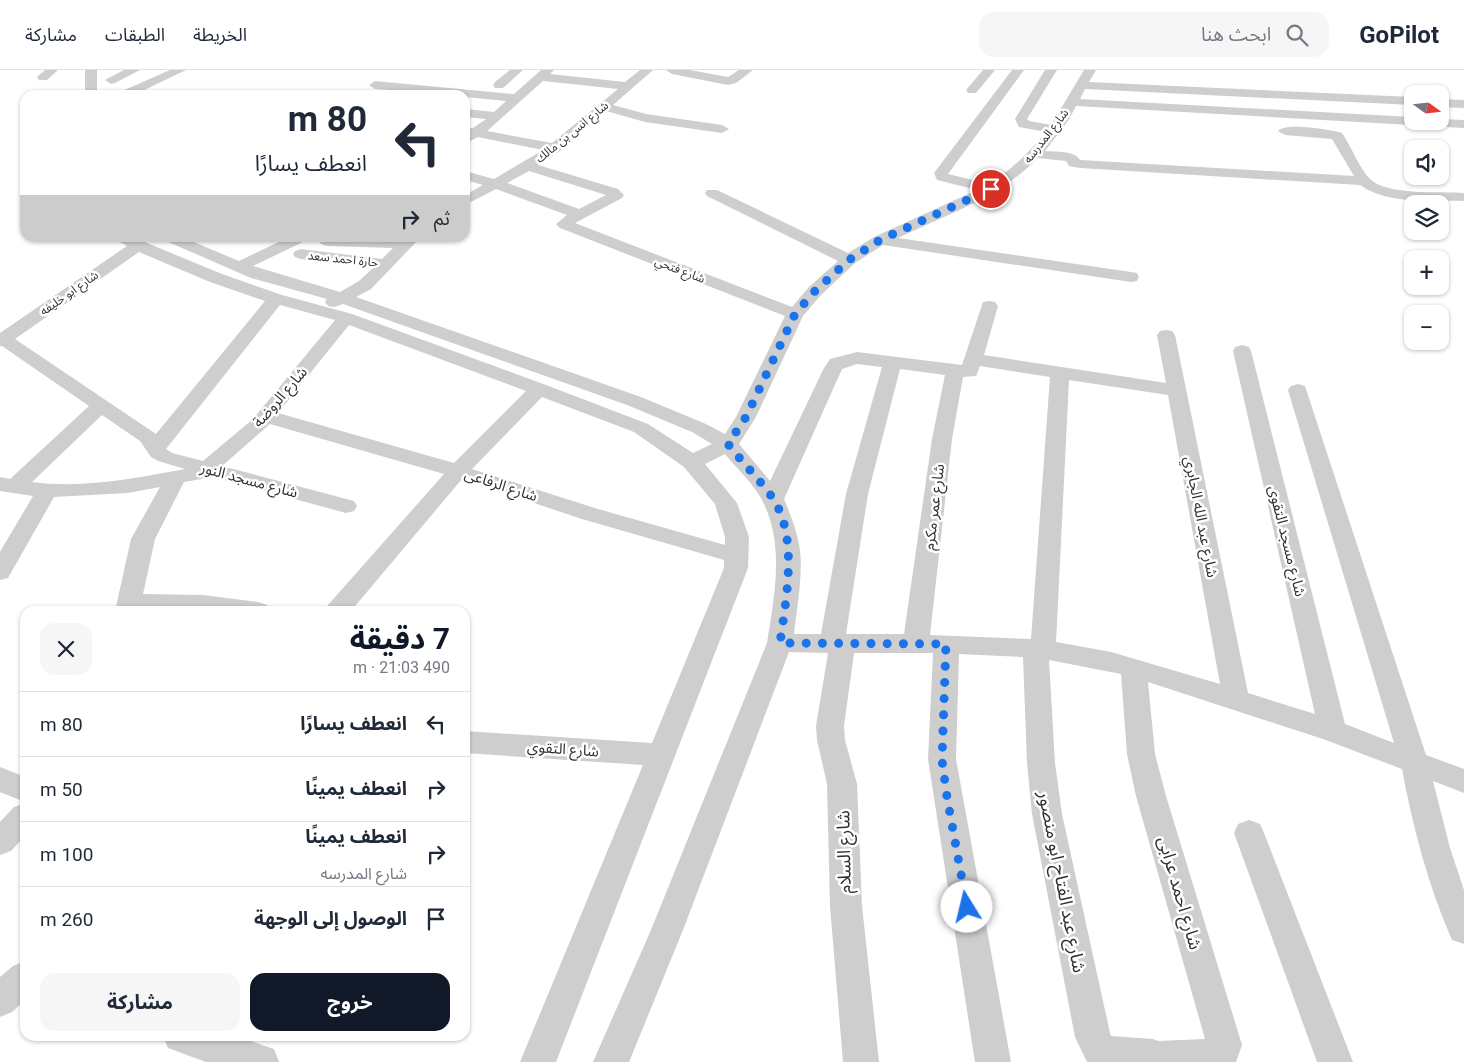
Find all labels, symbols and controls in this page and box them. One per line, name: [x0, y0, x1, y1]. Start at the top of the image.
search box: [979, 12, 1329, 57]
icon: search: [1283, 21, 1311, 49]
text: GoPilot: [1359, 21, 1439, 49]
text: ابحث هنا: [1201, 23, 1271, 46]
text: مشاركة: [25, 24, 77, 45]
text: الطبقات: [105, 24, 165, 45]
text: الخريطة: [193, 24, 247, 45]
north arrow: [1404, 85, 1449, 130]
map controls: [1404, 85, 1449, 350]
street label: شارع انس بن مالك: [533, 98, 612, 167]
text: 80 m: [288, 99, 367, 140]
street label: شارع المدرسه: [1020, 106, 1073, 167]
icon: left: [385, 110, 450, 175]
button: sound: [1404, 140, 1449, 185]
text: انعطف يسارًا: [255, 151, 367, 176]
pin: [970, 168, 1012, 210]
icon: arrive: [977, 175, 1005, 203]
button: layers: [1404, 195, 1449, 240]
icon: right: [396, 205, 424, 233]
text: ثم: [434, 207, 450, 230]
street label: حارة احمد سعد: [307, 248, 379, 270]
button: +: [1404, 250, 1449, 295]
street label: شارع فتحي: [652, 254, 707, 289]
street label: شارع ابو خليفه: [37, 268, 102, 320]
button: −: [1404, 305, 1449, 350]
street label: شارع الروضة: [249, 363, 313, 433]
street label: شارع عبد الله الجابري: [1177, 455, 1222, 580]
street label: شارع مسجد النور: [197, 458, 300, 505]
street label: شارع عمر مكرم: [920, 463, 951, 552]
street label: شارع الرفاعى: [461, 465, 540, 508]
street label: شارع مسجد التقوى: [1262, 484, 1310, 599]
text: 7 دقيقة: [350, 621, 450, 656]
button: close: [40, 623, 92, 675]
text: 490 m · 21:03: [353, 658, 450, 677]
icon: left: [422, 710, 450, 738]
text: انعطف يسارًا: [300, 712, 407, 735]
text: 80 m: [40, 713, 83, 736]
street label: شارع التقوي: [526, 738, 600, 763]
icon: right: [422, 775, 450, 803]
text: انعطف يمينًا: [305, 777, 407, 800]
text: 50 m: [40, 778, 83, 801]
street label: شارع عبد الفتاح ابو منصور: [1030, 788, 1090, 975]
street label: شارع السلام: [832, 810, 859, 894]
text: انعطف يمينًا: [305, 825, 407, 848]
street label: شارع احمد عرابى: [1150, 834, 1207, 953]
icon: right: [422, 840, 450, 868]
text: 100 m: [40, 843, 93, 866]
text: شارع المدرسه: [320, 864, 407, 883]
position arrow: [940, 880, 992, 932]
icon: arrive: [422, 905, 450, 933]
text: الوصول إلى الوجهة: [254, 907, 407, 930]
text: 260 m: [40, 908, 93, 931]
button: مشاركة: [40, 973, 240, 1031]
button: خروج: [250, 973, 450, 1031]

